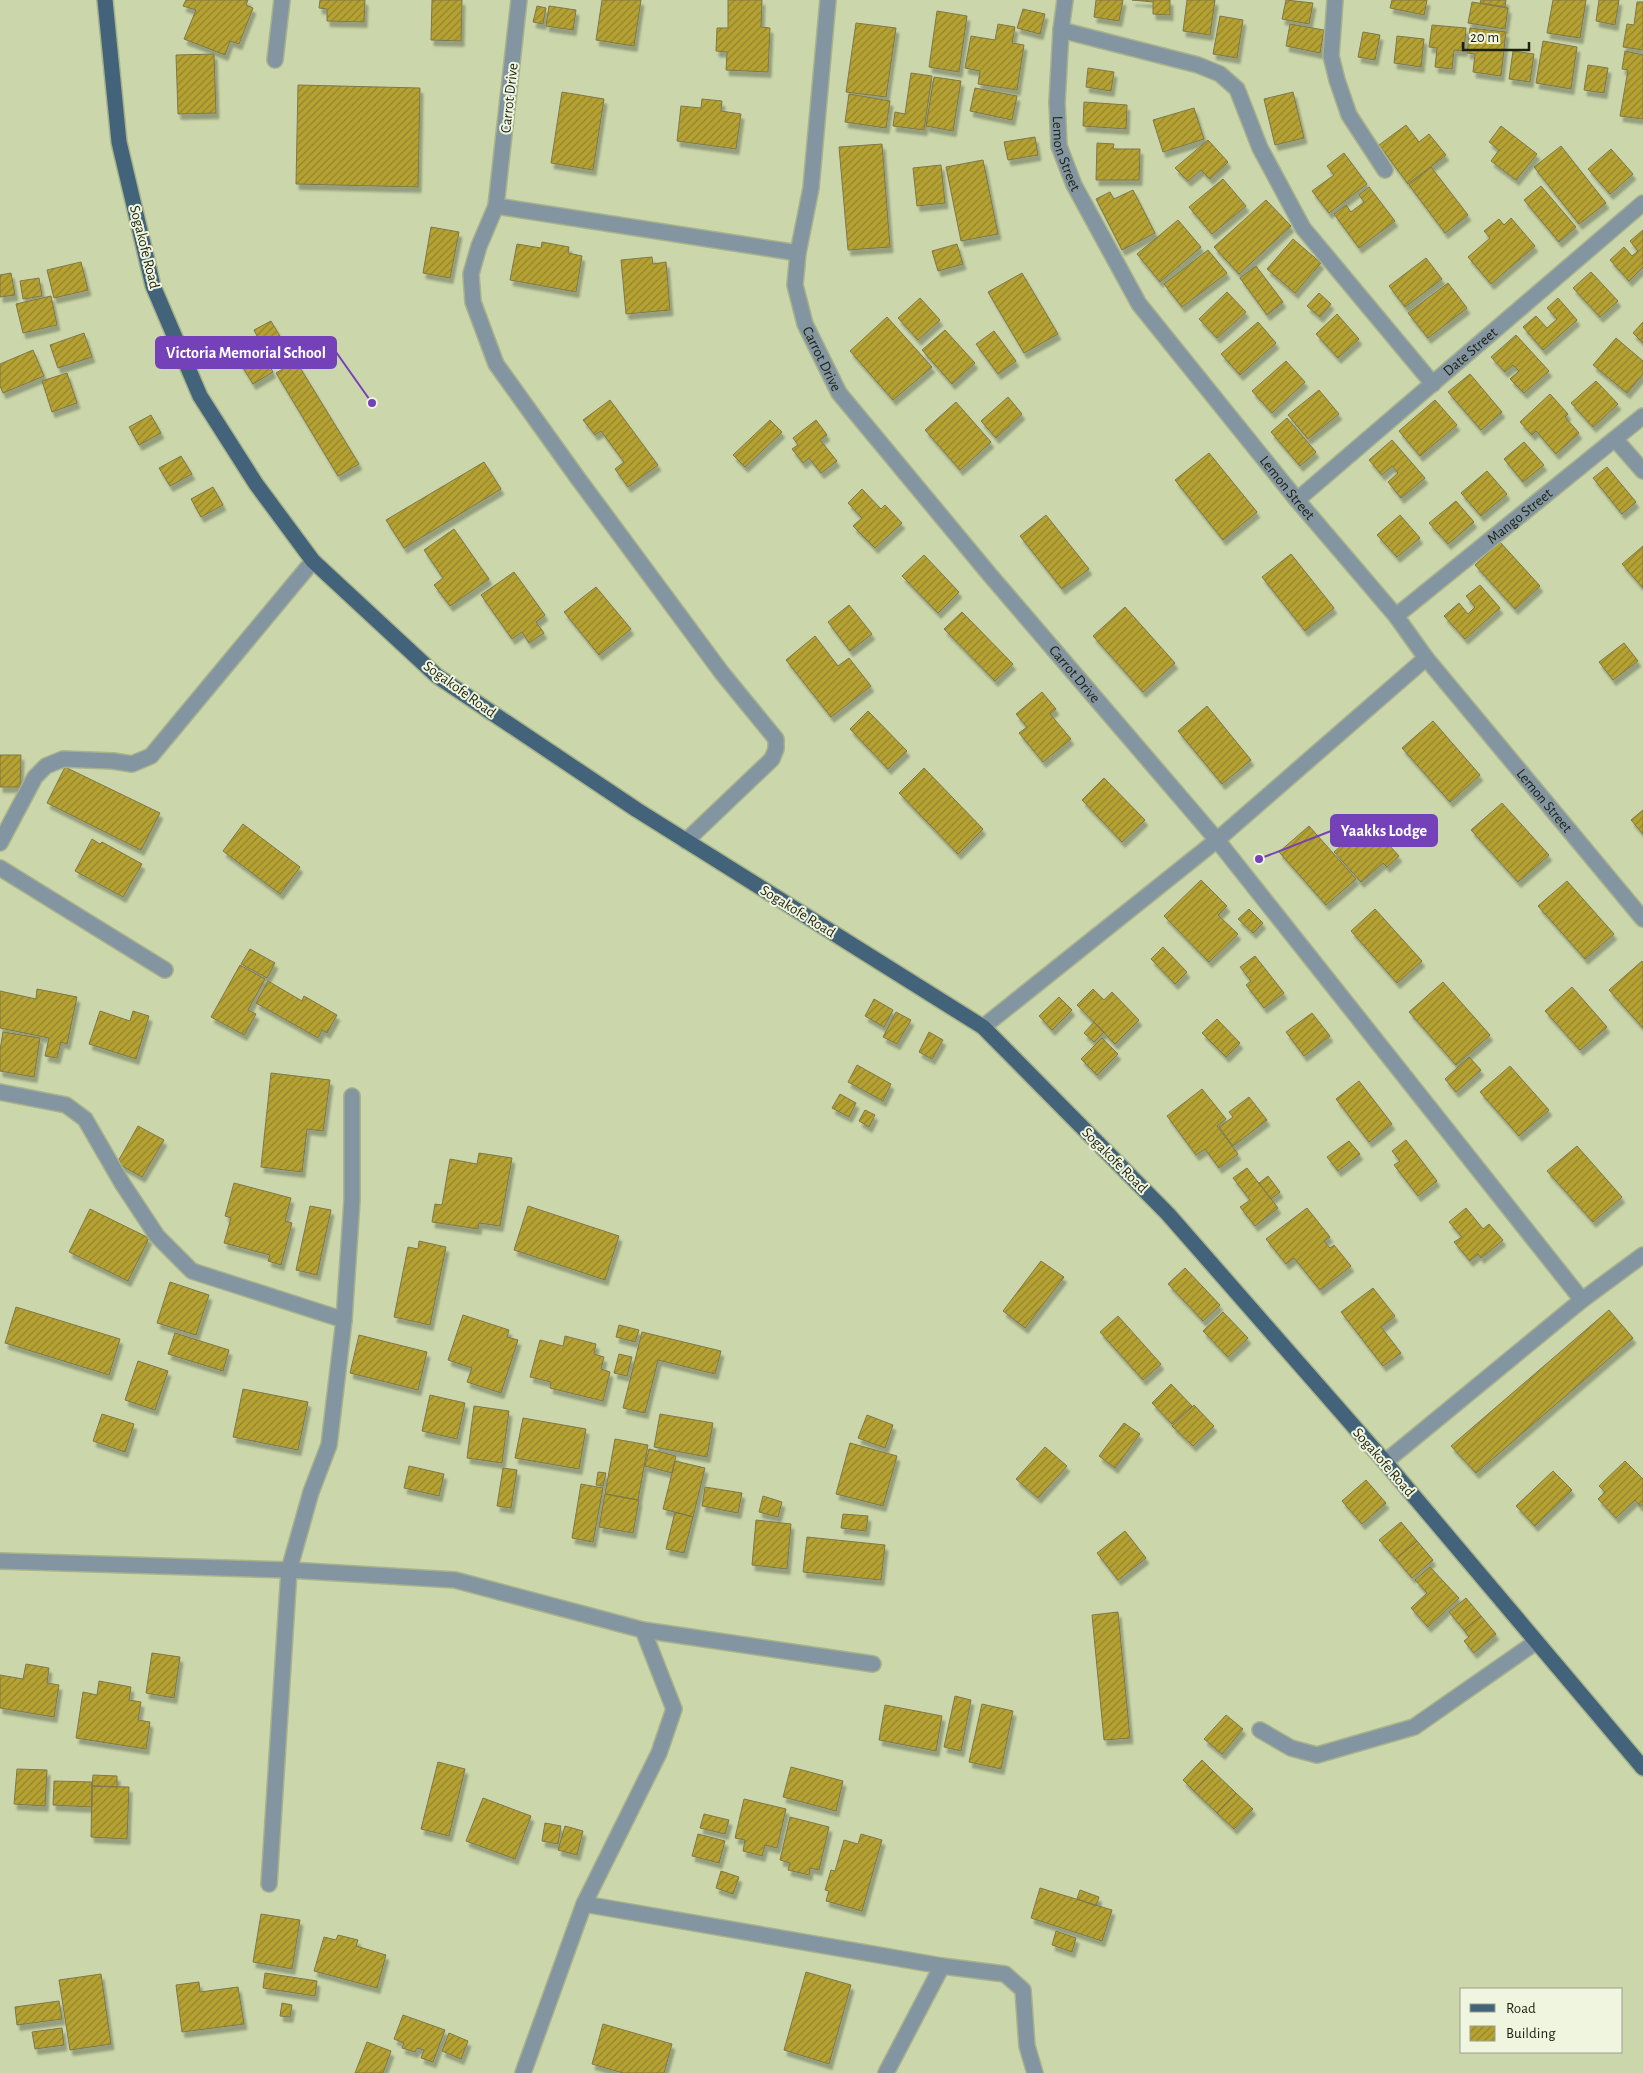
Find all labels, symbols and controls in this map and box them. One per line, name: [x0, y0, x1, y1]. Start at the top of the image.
scale bar: [1463, 20, 1529, 52]
text: 20 m: [1470, 30, 1499, 45]
street label: Carrot Drive: [498, 62, 521, 134]
street label: Lemon Street: [1050, 115, 1083, 194]
street label: Sogakofe Road: [127, 204, 162, 291]
street label: Carrot Drive: [799, 324, 844, 394]
street label: Date Street: [1440, 325, 1500, 379]
callout: Victoria Memorial School: [156, 337, 336, 368]
text: Victoria Memorial School: [166, 345, 326, 361]
street label: Lemon Street: [1257, 453, 1318, 523]
street label: Mango Street: [1485, 486, 1555, 547]
street label: Carrot Drive: [1046, 643, 1103, 706]
street label: Sogakofe Road: [421, 658, 499, 721]
street label: Lemon Street: [1513, 766, 1575, 836]
callout: Yaakks Lodge: [1331, 815, 1437, 846]
text: Yaakks Lodge: [1341, 823, 1428, 839]
street label: Sogakofe Road: [758, 882, 838, 941]
street label: Sogakofe Road: [1079, 1125, 1150, 1196]
street label: Sogakofe Road: [1350, 1425, 1417, 1500]
legend: [1460, 1988, 1623, 2053]
text: Road: [1506, 2001, 1536, 2016]
text: Building: [1506, 2026, 1556, 2041]

